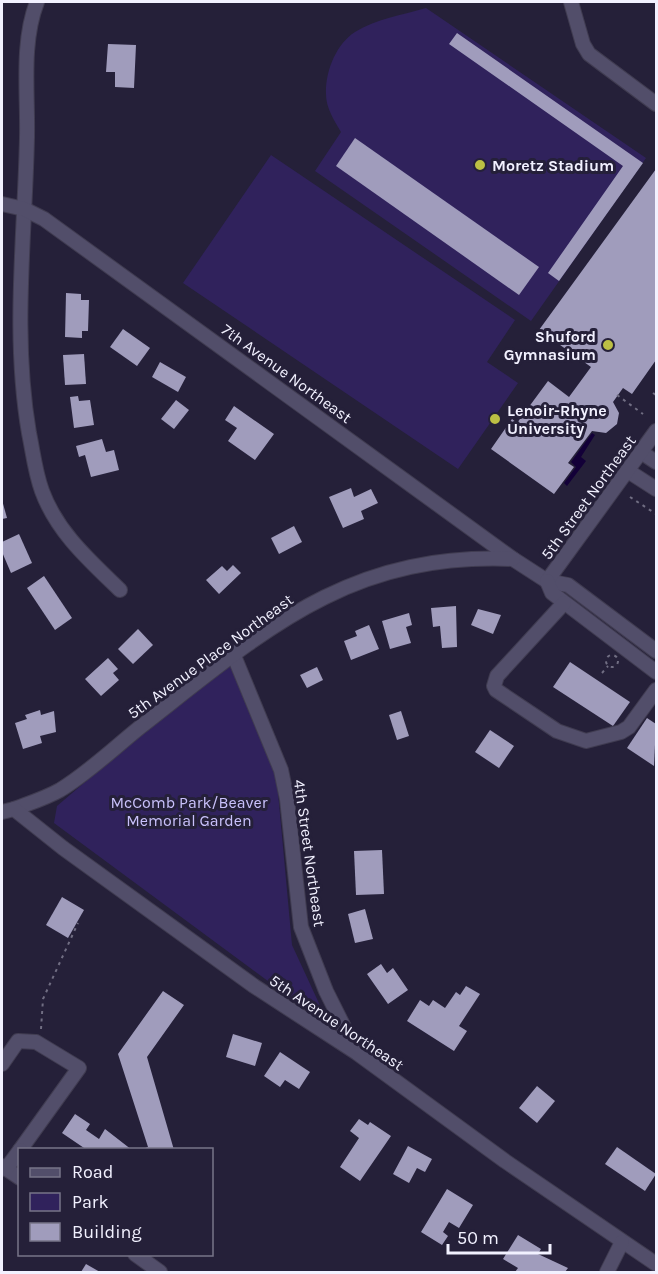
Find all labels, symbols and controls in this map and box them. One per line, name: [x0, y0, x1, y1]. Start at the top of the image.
place label: Moretz Stadium: [492, 156, 614, 175]
marker: Moretz Stadium: [473, 158, 487, 172]
street label: 7th Avenue Northeast: [218, 320, 355, 427]
place label: Shuford Gymnasium: [504, 327, 596, 364]
marker: Shuford Gymnasium: [601, 338, 615, 352]
place label: Lenoir-Rhyne University: [507, 401, 607, 438]
marker: Lenoir-Rhyne University: [488, 412, 502, 426]
street label: 5th Street Northeast: [537, 432, 640, 563]
street label: 5th Avenue Place Northeast: [124, 590, 297, 723]
street label: 4th Street Northeast: [290, 778, 329, 928]
park label: McComb Park/Beaver Memorial Garden: [111, 793, 268, 830]
street label: 5th Avenue Northeast: [266, 970, 407, 1074]
legend: [18, 1148, 213, 1256]
text: Road: [72, 1161, 113, 1183]
text: Park: [72, 1191, 109, 1213]
scale bar: [448, 1217, 550, 1255]
text: Building: [72, 1221, 142, 1243]
text: 50 m: [457, 1227, 499, 1249]

